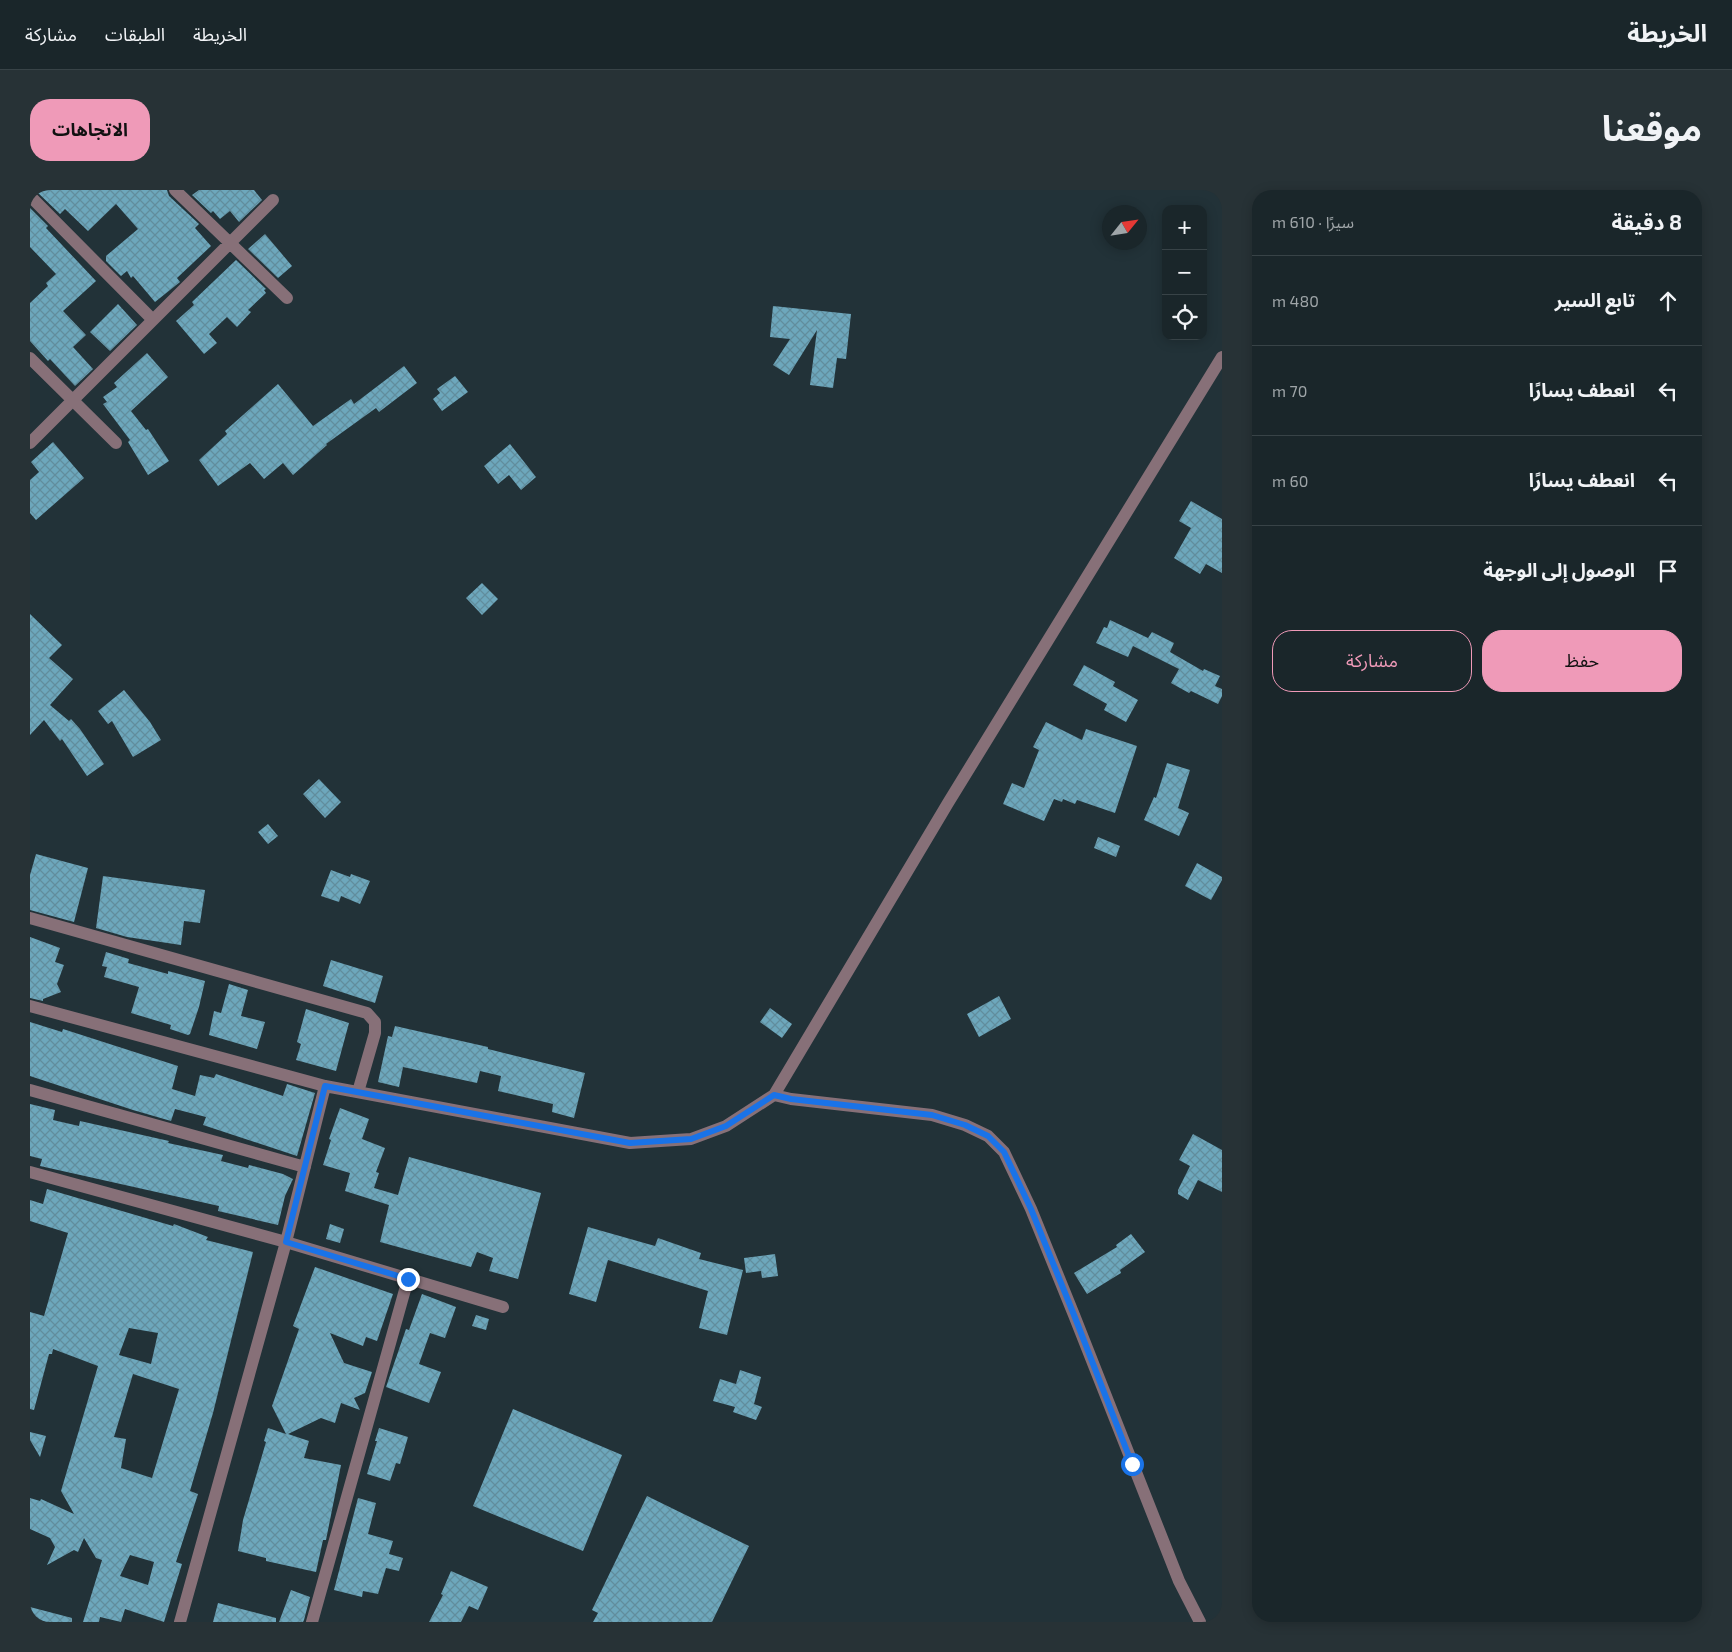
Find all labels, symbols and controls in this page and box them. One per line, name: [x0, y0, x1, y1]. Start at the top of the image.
text: الخريطة: [1627, 18, 1707, 47]
text: مشاركة: [25, 23, 77, 45]
text: الطبقات: [105, 23, 165, 45]
text: الخريطة: [193, 23, 247, 45]
button: الاتجاهات: [30, 99, 150, 161]
text: موقعنا: [1602, 106, 1702, 148]
north arrow: [1102, 205, 1147, 250]
map controls: [1162, 205, 1207, 340]
button: +: [1162, 205, 1207, 250]
text: 8 دقيقة: [1612, 209, 1682, 234]
text: سيرًا · 610 m: [1272, 212, 1354, 231]
button: −: [1162, 250, 1207, 295]
icon: ahead: [1654, 287, 1682, 315]
text: تابع السير: [1555, 288, 1635, 311]
text: 480 m: [1272, 291, 1319, 310]
button: locate: [1162, 295, 1207, 340]
icon: left: [1654, 377, 1682, 405]
text: انعطف يسارًا: [1529, 378, 1635, 401]
text: 70 m: [1272, 381, 1307, 400]
icon: left: [1654, 467, 1682, 495]
text: انعطف يسارًا: [1529, 468, 1635, 491]
text: 60 m: [1272, 471, 1308, 490]
icon: arrive: [1654, 557, 1682, 585]
text: الوصول إلى الوجهة: [1483, 558, 1635, 581]
button: مشاركة: [1272, 630, 1472, 692]
button: حفظ: [1482, 630, 1682, 692]
route end: [397, 1268, 420, 1291]
route start: [1121, 1453, 1144, 1476]

